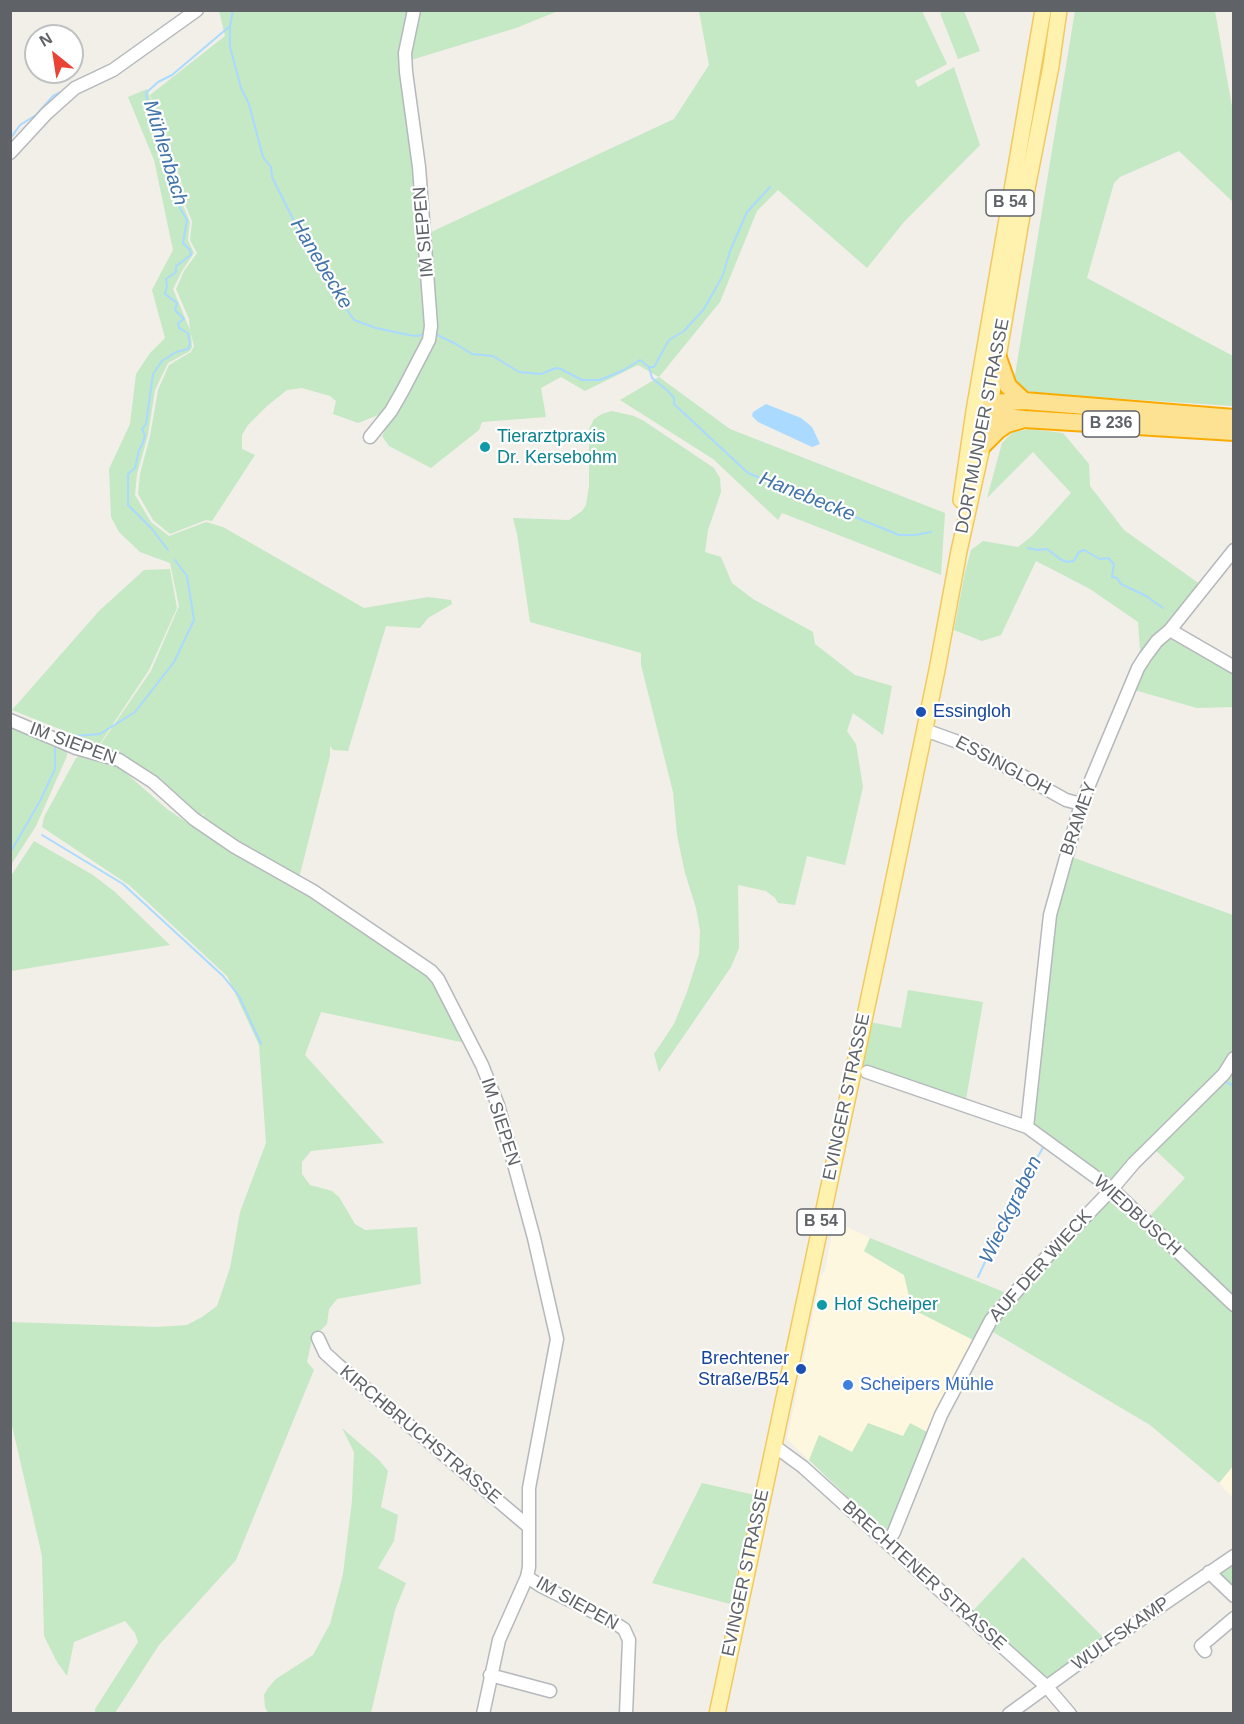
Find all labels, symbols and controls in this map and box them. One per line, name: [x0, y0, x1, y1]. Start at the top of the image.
north arrow: [24, 24, 84, 84]
text: N: [36, 29, 55, 50]
water label: Mühlenbach: [138, 97, 192, 209]
street label: IM SIEPEN: [409, 186, 439, 278]
road number: B 54: [986, 190, 1034, 216]
water label: Hanebecke: [285, 214, 357, 314]
street label: DORTMUNDER STRASSE: [952, 317, 1014, 535]
road number: B 236: [1082, 411, 1140, 437]
place label: Tierarztpraxis Dr. Kersebohm: [497, 426, 617, 468]
marker: Tierarztpraxis Dr. Kersebohm: [478, 440, 492, 454]
water label: Hanebecke: [756, 467, 858, 527]
place label: Essingloh: [933, 701, 1011, 723]
marker: Essingloh: [914, 705, 928, 719]
street label: IM SIEPEN: [27, 718, 119, 770]
street label: ESSINGLOH: [952, 732, 1054, 800]
street label: BRAMEY: [1056, 780, 1102, 858]
street label: EVINGER STRASSE: [819, 1012, 875, 1182]
street label: IM SIEPEN: [476, 1075, 524, 1169]
water label: Wieckgraben: [975, 1152, 1047, 1268]
street label: WIEDBUSCH: [1089, 1171, 1185, 1261]
street label: AUF DER WIECK: [985, 1206, 1097, 1326]
road number: B 54: [797, 1209, 845, 1235]
place label: Hof Scheiper: [834, 1294, 938, 1316]
marker: Hof Scheiper: [815, 1298, 829, 1312]
place label: Brechtener Straße/B54: [698, 1348, 789, 1390]
street label: KIRCHBRUCHSTRASSE: [335, 1361, 505, 1509]
marker: Brechtener Straße/B54: [794, 1362, 808, 1376]
place label: Scheipers Mühle: [860, 1374, 994, 1396]
marker: Scheipers Mühle: [841, 1378, 855, 1392]
street label: EVINGER STRASSE: [718, 1488, 774, 1658]
street label: BRECHTENER STRASSE: [838, 1497, 1010, 1655]
street label: IM SIEPEN: [532, 1572, 622, 1636]
street label: WULFSKAMP: [1068, 1592, 1174, 1676]

